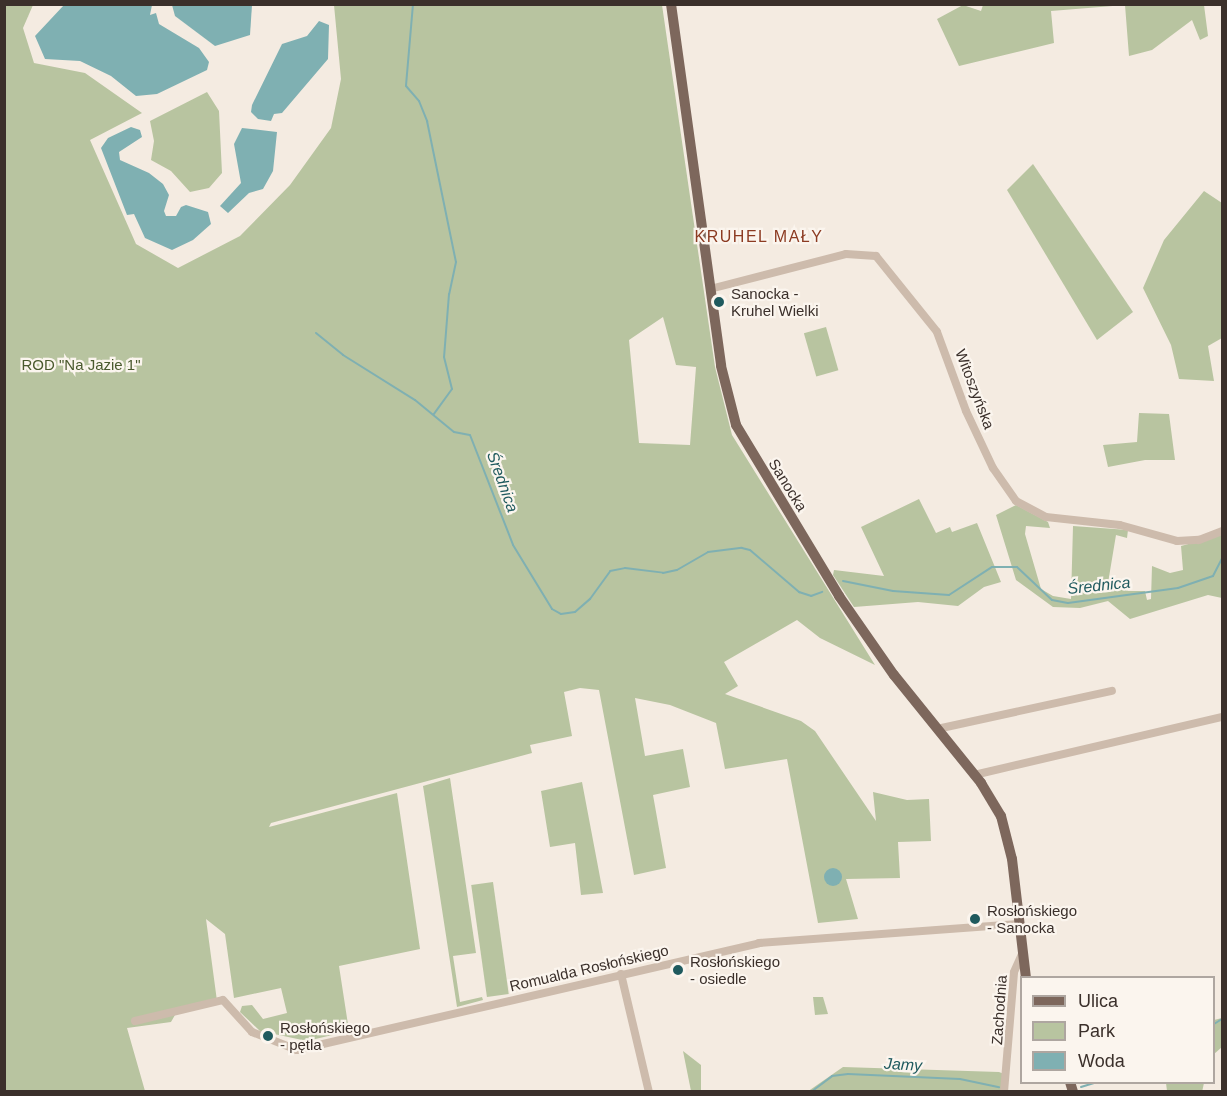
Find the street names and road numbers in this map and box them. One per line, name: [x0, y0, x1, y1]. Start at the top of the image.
street label: Witoszyńska: [952, 346, 998, 432]
street label: Sanocka: [765, 455, 811, 515]
street label: Romualda Rosłońskiego: [508, 941, 670, 995]
street label: Zachodnia: [988, 974, 1010, 1046]

